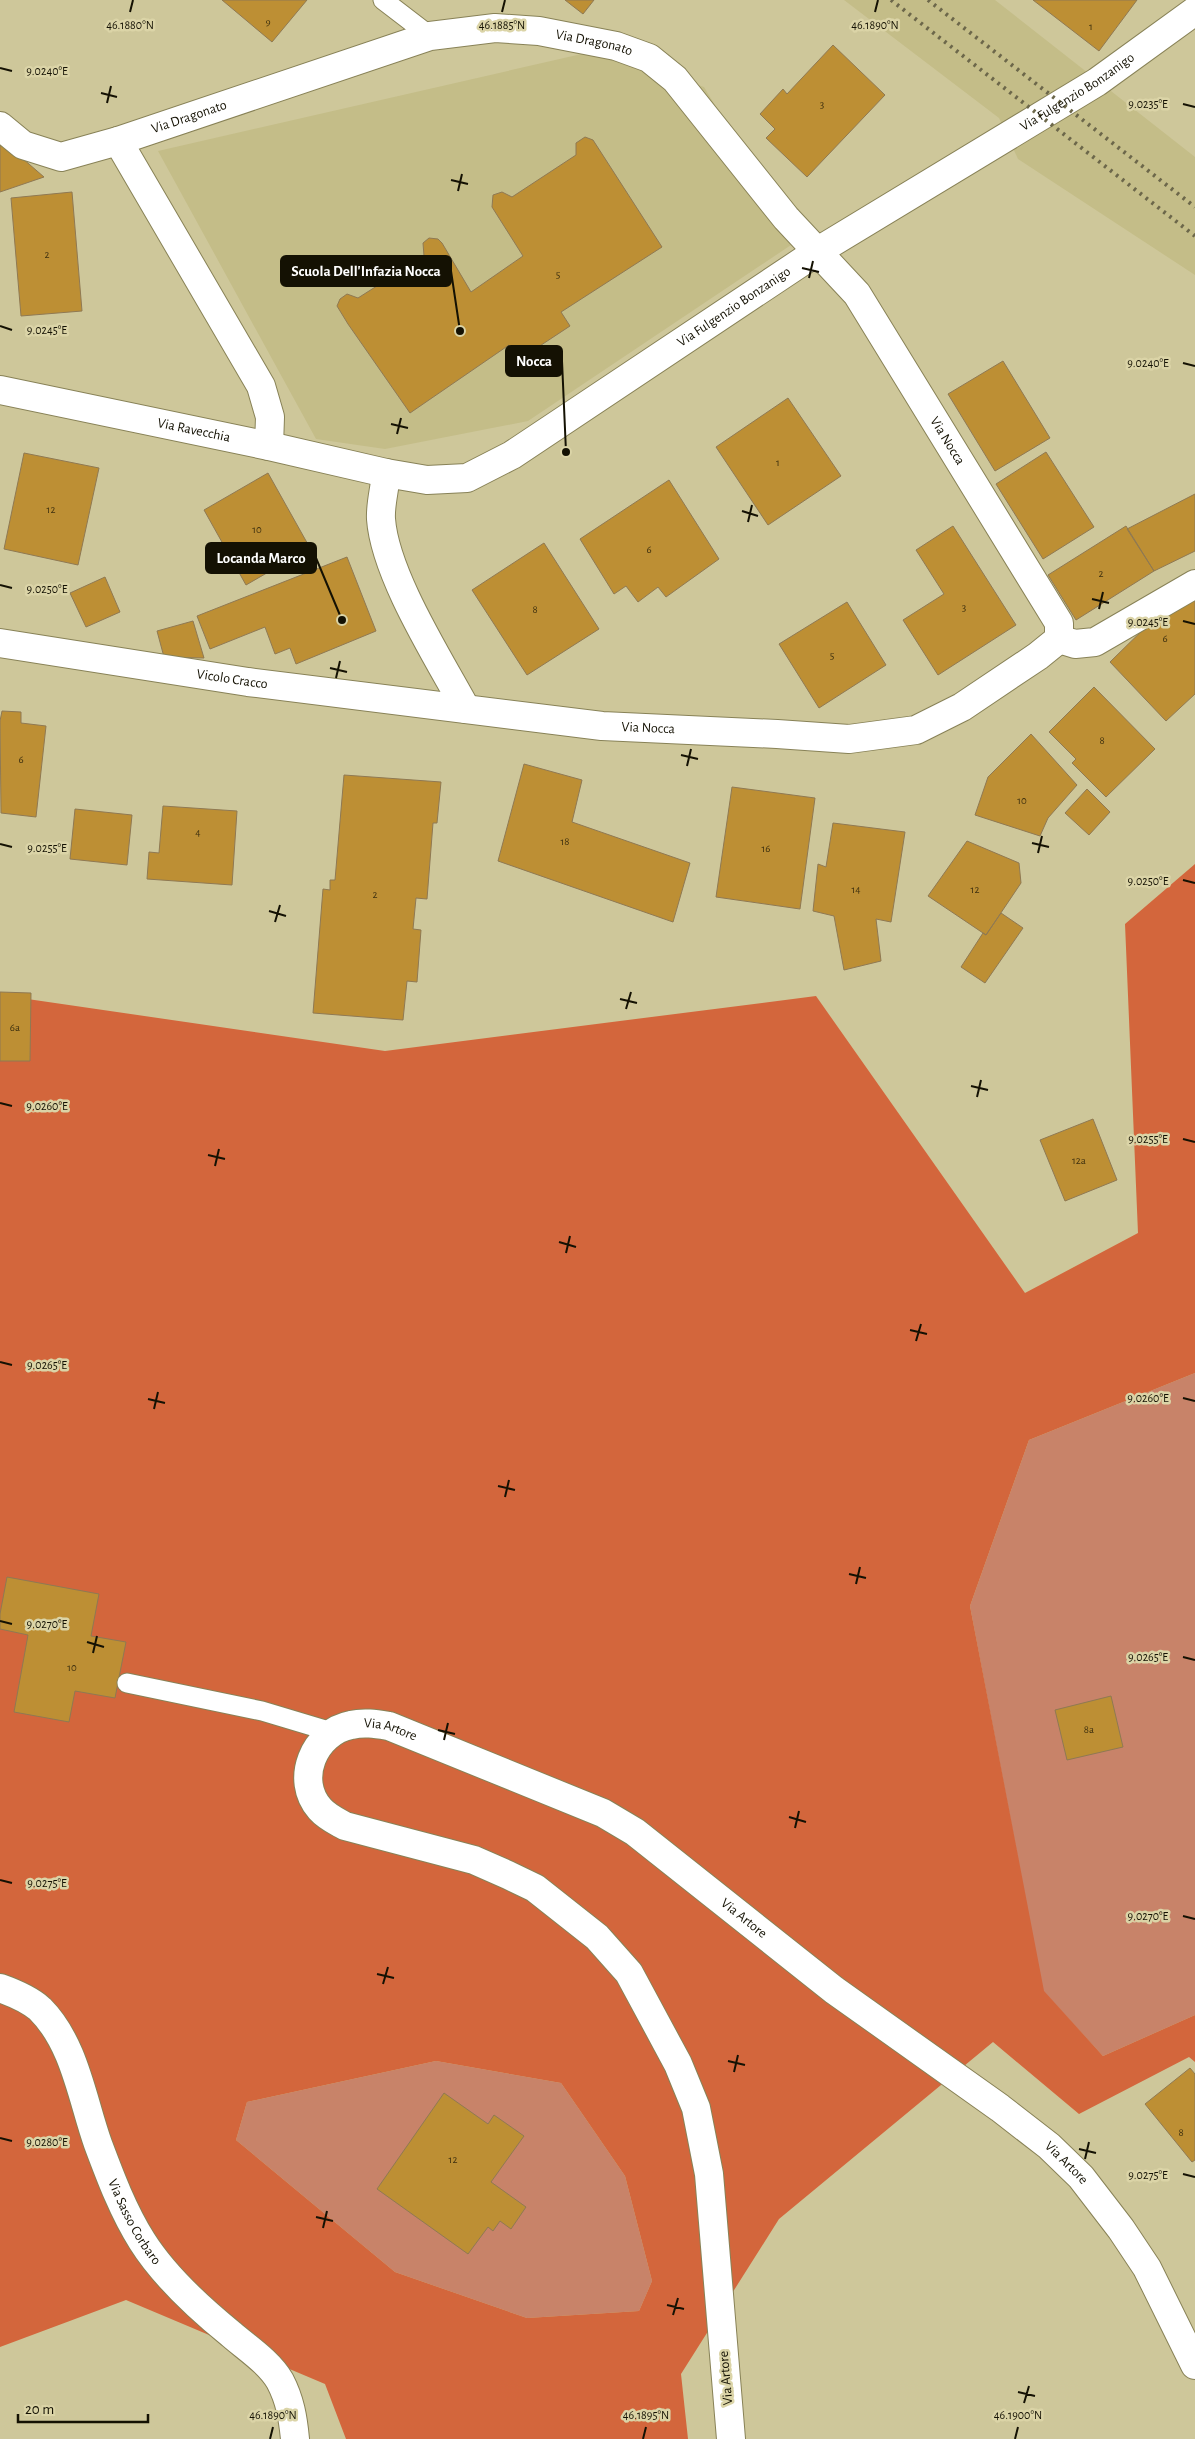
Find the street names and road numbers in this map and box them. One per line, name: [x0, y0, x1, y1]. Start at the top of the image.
street label: Via Dragonato: [554, 27, 635, 58]
street label: Via Fulgenzio Bonzanigo: [1018, 50, 1137, 134]
street label: Via Dragonato: [150, 98, 229, 136]
street label: Via Fulgenzio Bonzanigo: [675, 264, 793, 350]
street label: Via Nocca: [927, 415, 967, 468]
street label: Via Ravecchia: [156, 416, 232, 445]
street label: Vicolo Cracco: [196, 667, 269, 691]
street label: Via Nocca: [621, 720, 676, 736]
street label: Via Artore: [364, 1716, 419, 1744]
street label: Via Artore: [718, 1896, 770, 1941]
street label: Via Artore: [1042, 2139, 1091, 2187]
street label: Via Sasso Corbaro: [105, 2177, 163, 2268]
street label: Via Artore: [717, 2350, 735, 2406]

